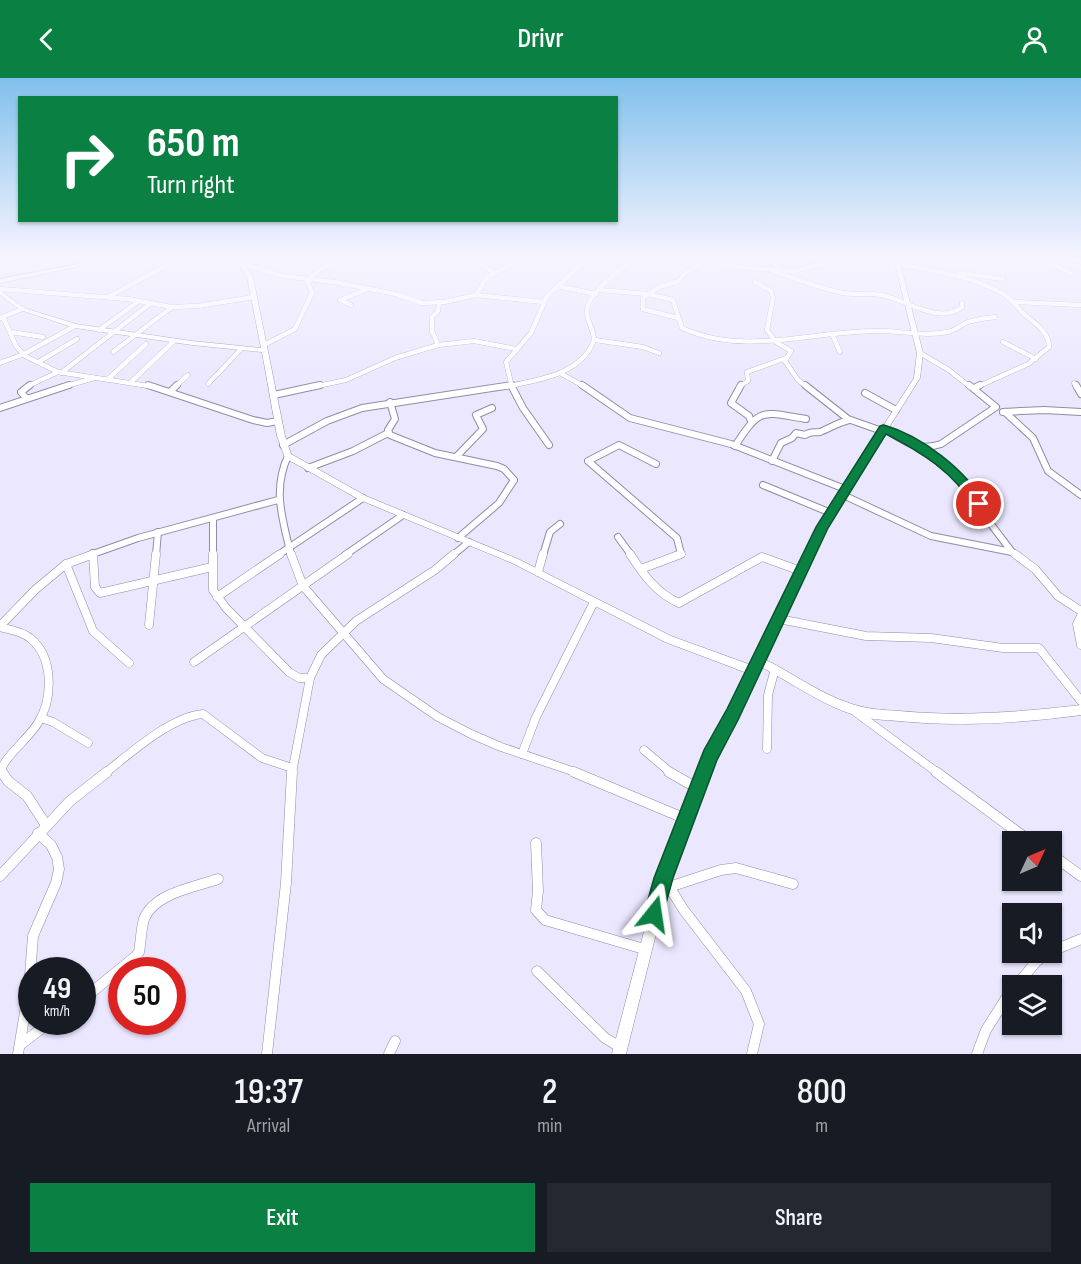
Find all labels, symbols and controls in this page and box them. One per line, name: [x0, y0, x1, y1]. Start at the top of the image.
icon: back: [30, 23, 63, 56]
text: Drivr: [517, 23, 564, 55]
icon: person: [1018, 23, 1051, 56]
text: 650 m: [147, 118, 240, 169]
icon: right: [48, 120, 126, 198]
text: Turn right: [147, 169, 234, 201]
pin: [953, 478, 1004, 529]
icon: arrive: [962, 487, 995, 520]
north arrow: [1002, 831, 1062, 891]
map controls: [1002, 831, 1062, 1035]
position arrow: [622, 882, 686, 946]
button: sound: [1002, 903, 1062, 963]
speed limit sign: 50: [108, 957, 186, 1035]
text: 49: [43, 971, 71, 1007]
button: layers: [1002, 975, 1062, 1035]
text: km/h: [44, 1002, 70, 1021]
text: 19:37: [234, 1071, 303, 1114]
text: 2: [542, 1071, 557, 1114]
text: 800: [797, 1071, 847, 1114]
text: Arrival: [247, 1114, 290, 1138]
text: min: [537, 1114, 562, 1138]
text: m: [815, 1114, 828, 1138]
button: Exit: [30, 1183, 535, 1252]
button: Share: [547, 1183, 1051, 1252]

